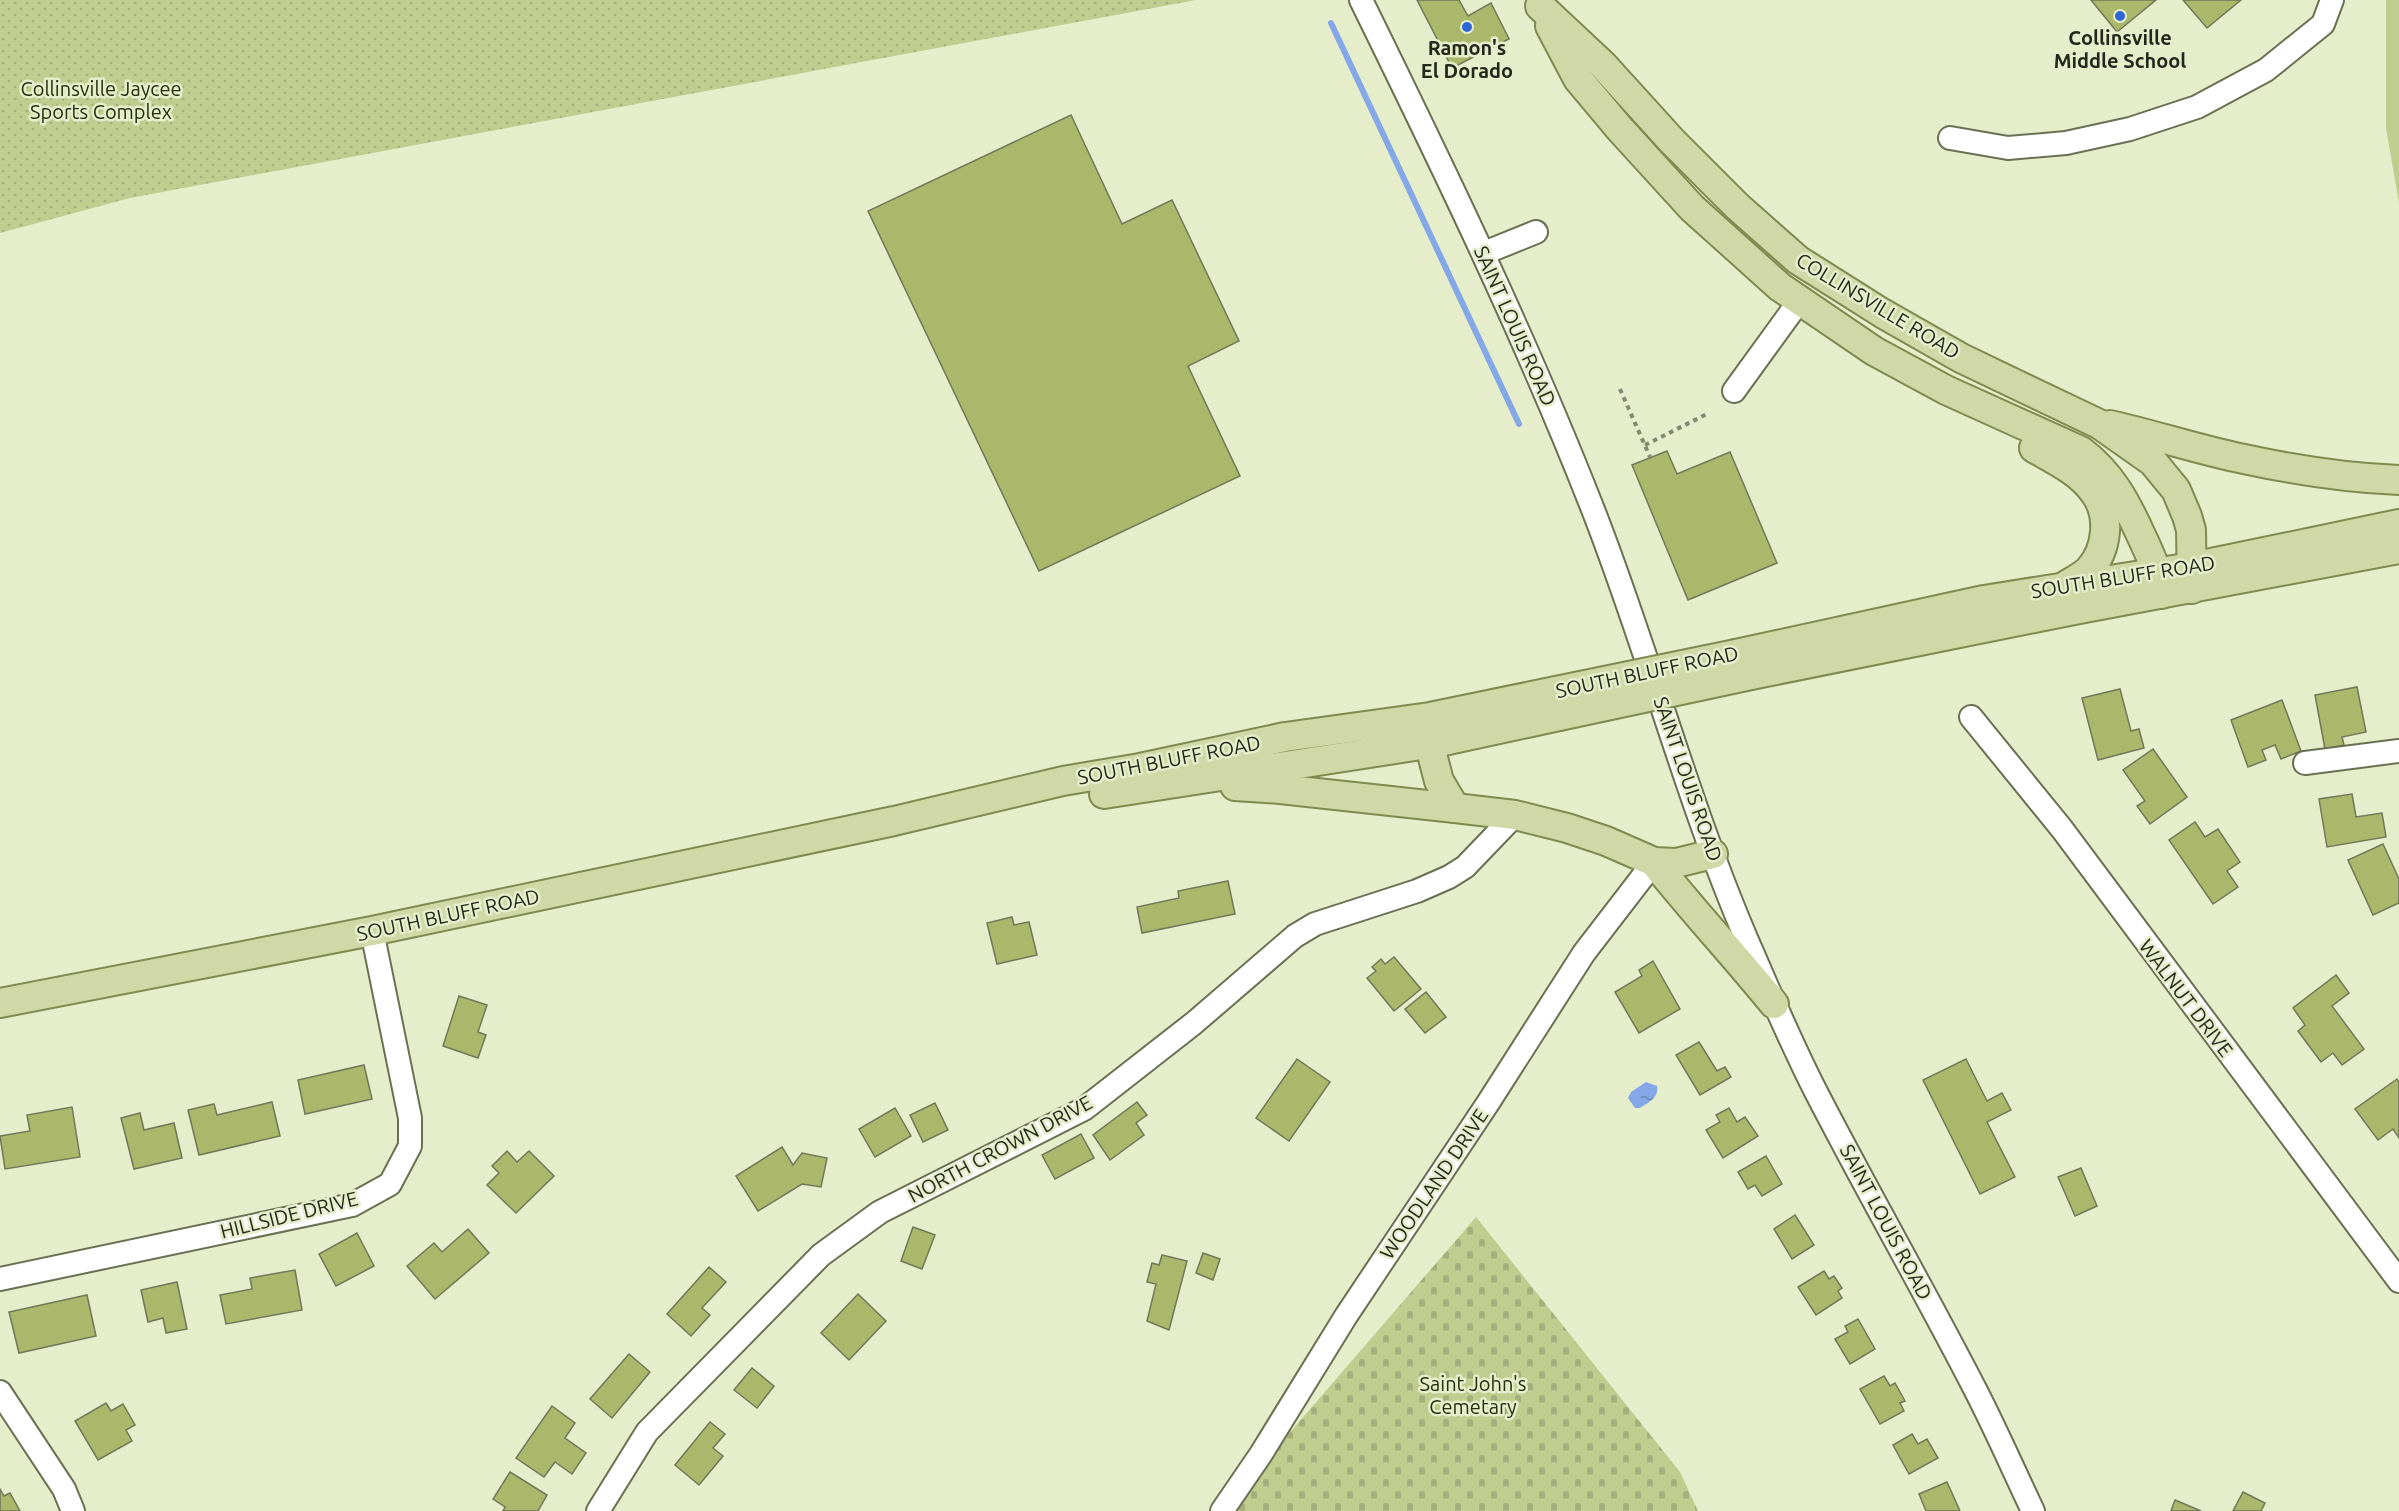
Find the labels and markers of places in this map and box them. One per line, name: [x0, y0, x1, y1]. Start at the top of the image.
marker: Collinsville Middle School: [2113, 9, 2127, 23]
marker: Ramon's El Dorado: [1460, 20, 1474, 34]
place label: Collinsville Middle School: [2054, 26, 2186, 72]
place label: Ramon's El Dorado: [1421, 36, 1513, 82]

